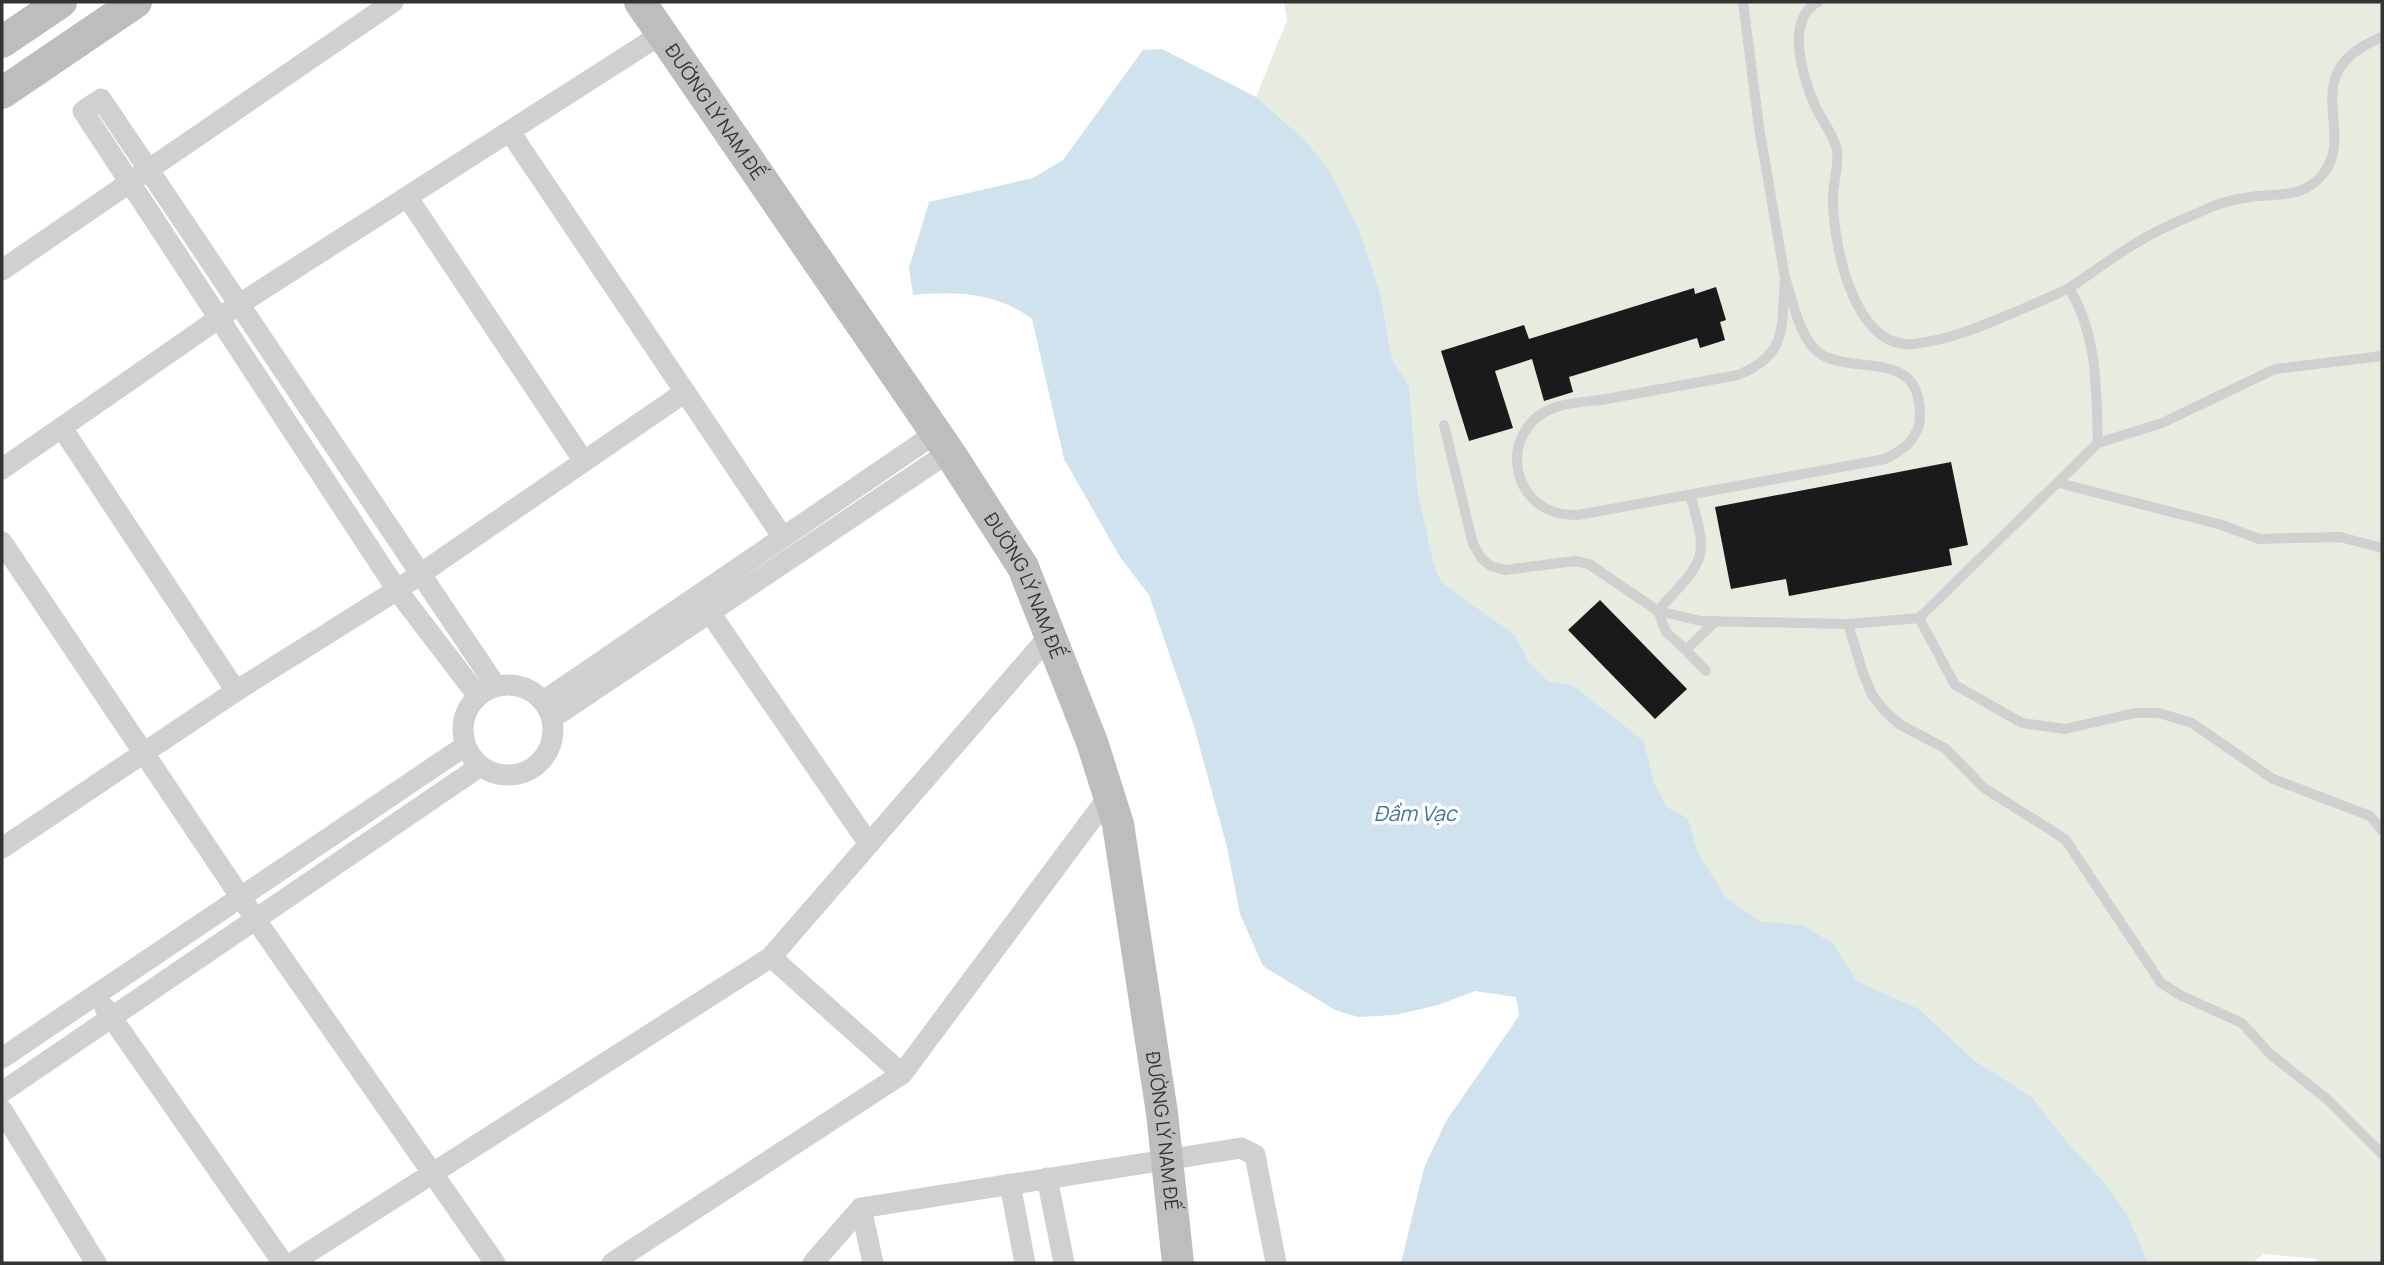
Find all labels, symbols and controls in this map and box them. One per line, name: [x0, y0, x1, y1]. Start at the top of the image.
street label: ĐƯỜNG LÝ NAM ĐẾ: [659, 38, 772, 185]
street label: ĐƯỜNG LÝ NAM ĐẾ: [978, 507, 1072, 662]
water label: Đầm Vạc: [1374, 799, 1459, 827]
street label: ĐƯỜNG LÝ NAM ĐẾ: [1140, 1050, 1186, 1212]

